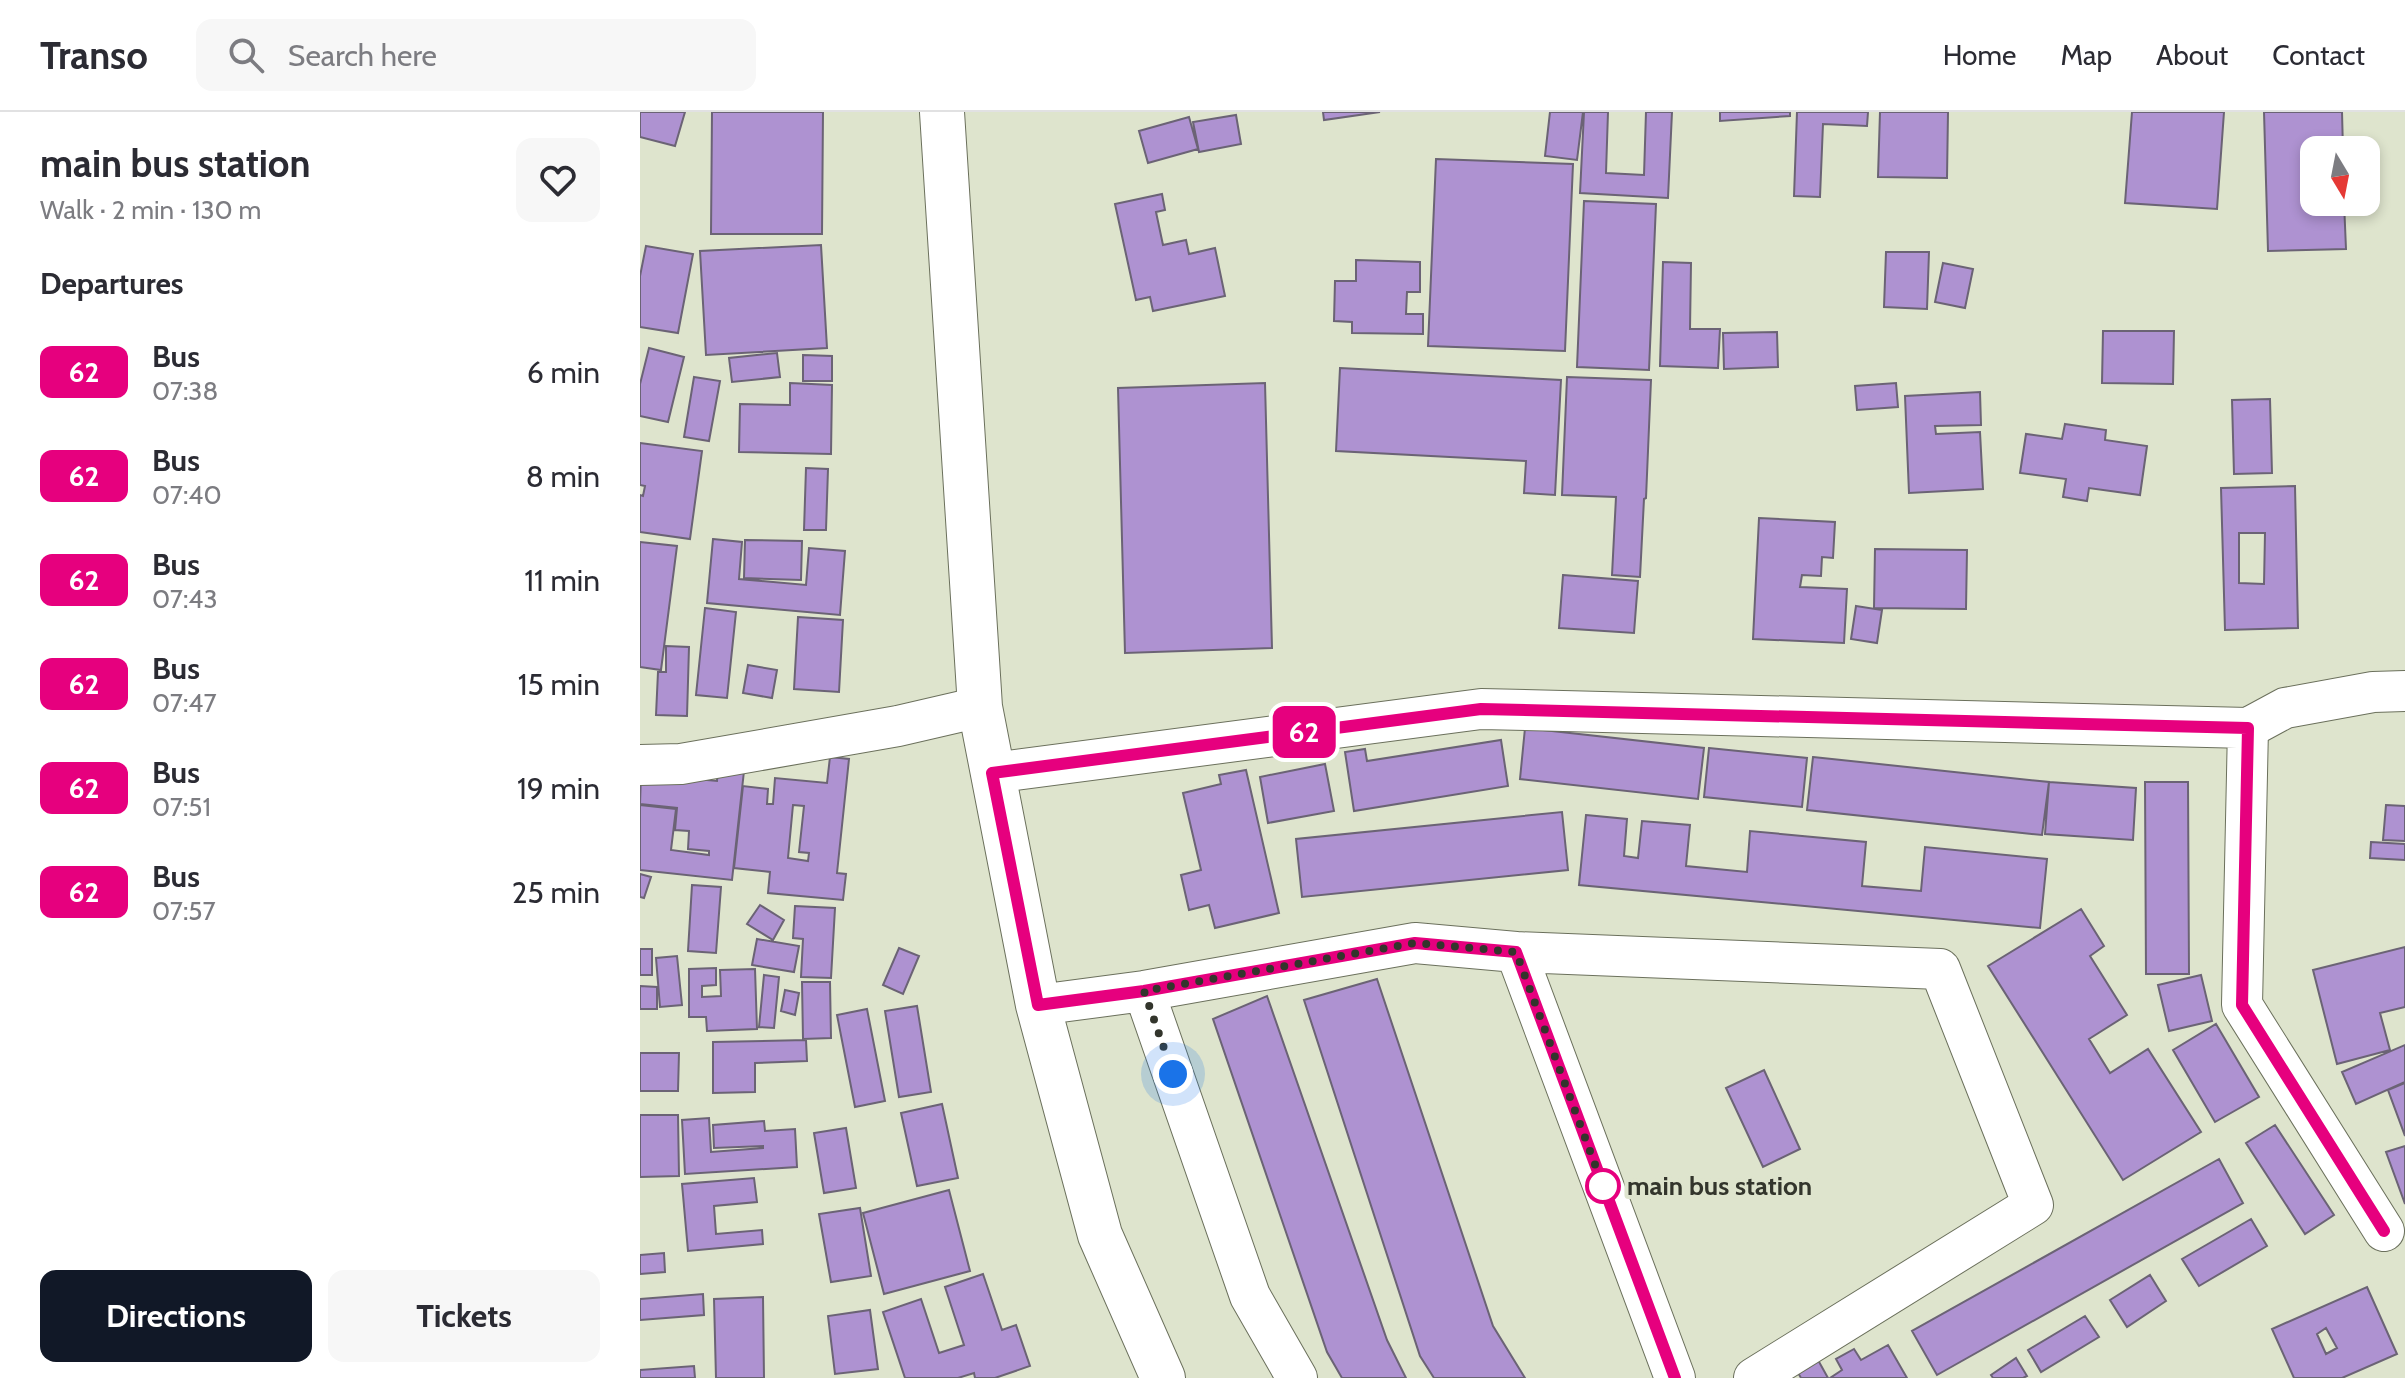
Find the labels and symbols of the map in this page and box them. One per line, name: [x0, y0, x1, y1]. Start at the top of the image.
north arrow: [2300, 136, 2380, 216]
line badge: 62: [1268, 706, 1340, 758]
your location: [1153, 1054, 1193, 1094]
marker: main bus station: [1586, 1169, 1620, 1203]
place label: main bus station: [1627, 1170, 1812, 1202]

